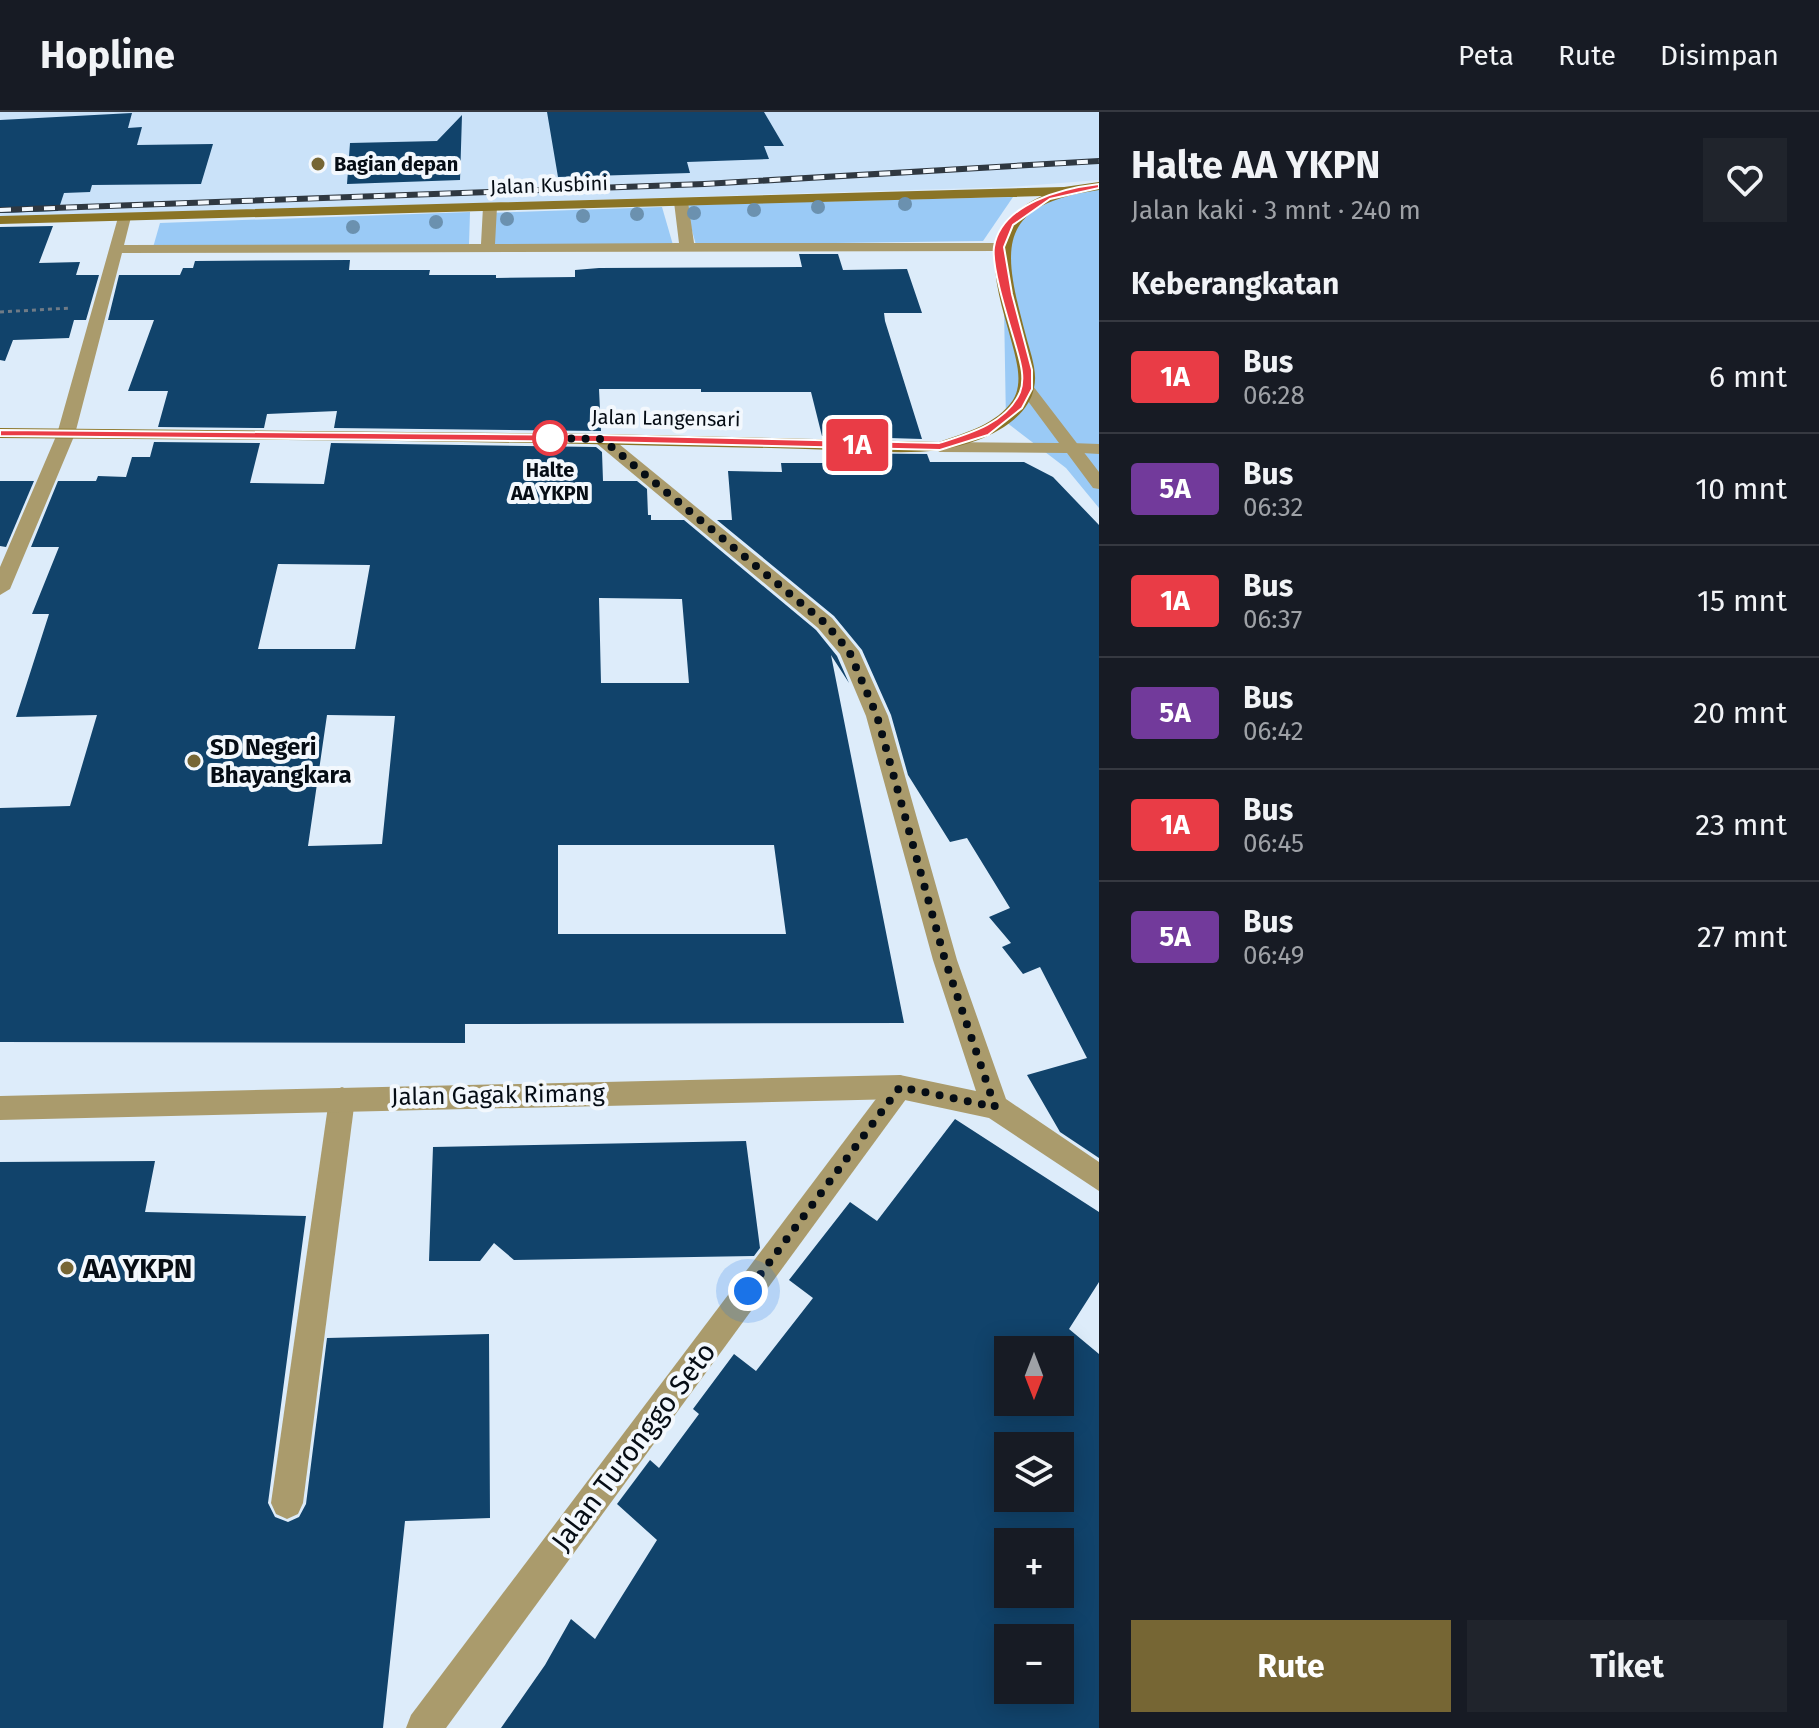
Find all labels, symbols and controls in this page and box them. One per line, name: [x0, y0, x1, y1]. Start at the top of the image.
text: Hopline: [40, 32, 175, 78]
text: Peta: [1458, 39, 1514, 72]
text: Rute: [1558, 39, 1616, 72]
text: Disimpan: [1660, 39, 1779, 72]
button: heart: [1703, 138, 1787, 222]
text: Halte AA YKPN: [1131, 142, 1380, 188]
place label: Bagian depan: [334, 152, 458, 176]
marker: Bagian depan: [309, 155, 327, 173]
street label: Jalan Kusbini: [490, 171, 608, 199]
text: Jalan kaki · 3 mnt · 240 m: [1131, 195, 1421, 226]
text: Keberangkatan: [1131, 266, 1339, 302]
text: Bus: [1243, 344, 1293, 380]
text: 6 mnt: [1709, 359, 1787, 395]
text: 1A: [1160, 360, 1190, 393]
text: 06:28: [1243, 380, 1305, 411]
street label: Jalan Langensari: [591, 405, 741, 431]
line badge: 1A: [821, 419, 893, 471]
marker: Halte AA YKPN: [533, 421, 567, 455]
text: 1A: [842, 428, 872, 461]
text: Bus: [1243, 456, 1293, 492]
place label: Halte AA YKPN: [510, 458, 589, 505]
text: 10 mnt: [1695, 471, 1787, 507]
text: 5A: [1159, 472, 1191, 505]
text: 06:32: [1243, 492, 1303, 523]
text: Bus: [1243, 568, 1293, 604]
text: 15 mnt: [1697, 583, 1787, 619]
text: 1A: [1160, 584, 1190, 617]
text: 06:37: [1243, 604, 1302, 635]
text: Bus: [1243, 680, 1293, 716]
text: 20 mnt: [1693, 695, 1787, 731]
text: 5A: [1159, 696, 1191, 729]
text: 06:42: [1243, 716, 1304, 747]
place label: SD Negeri Bhayangkara: [210, 733, 352, 789]
marker: SD Negeri Bhayangkara: [185, 752, 203, 770]
text: Bus: [1243, 792, 1293, 828]
text: 23 mnt: [1695, 807, 1787, 843]
text: 1A: [1160, 808, 1190, 841]
text: 06:45: [1243, 828, 1304, 859]
text: Bus: [1243, 904, 1293, 940]
text: 27 mnt: [1697, 919, 1787, 955]
text: 5A: [1159, 920, 1191, 953]
text: 06:49: [1243, 940, 1304, 971]
street label: Jalan Gagak Rimang: [391, 1079, 606, 1111]
place label: AA YKPN: [82, 1252, 192, 1285]
marker: AA YKPN: [58, 1259, 76, 1277]
your location: [728, 1271, 768, 1311]
street label: Jalan Turonggo Seto: [544, 1336, 722, 1557]
north arrow: [994, 1336, 1074, 1416]
map controls: [994, 1336, 1074, 1704]
button: layers: [994, 1432, 1074, 1512]
button: +: [994, 1528, 1074, 1608]
button: Rute: [1131, 1620, 1451, 1712]
button: Tiket: [1467, 1620, 1787, 1712]
button: −: [994, 1624, 1074, 1704]

